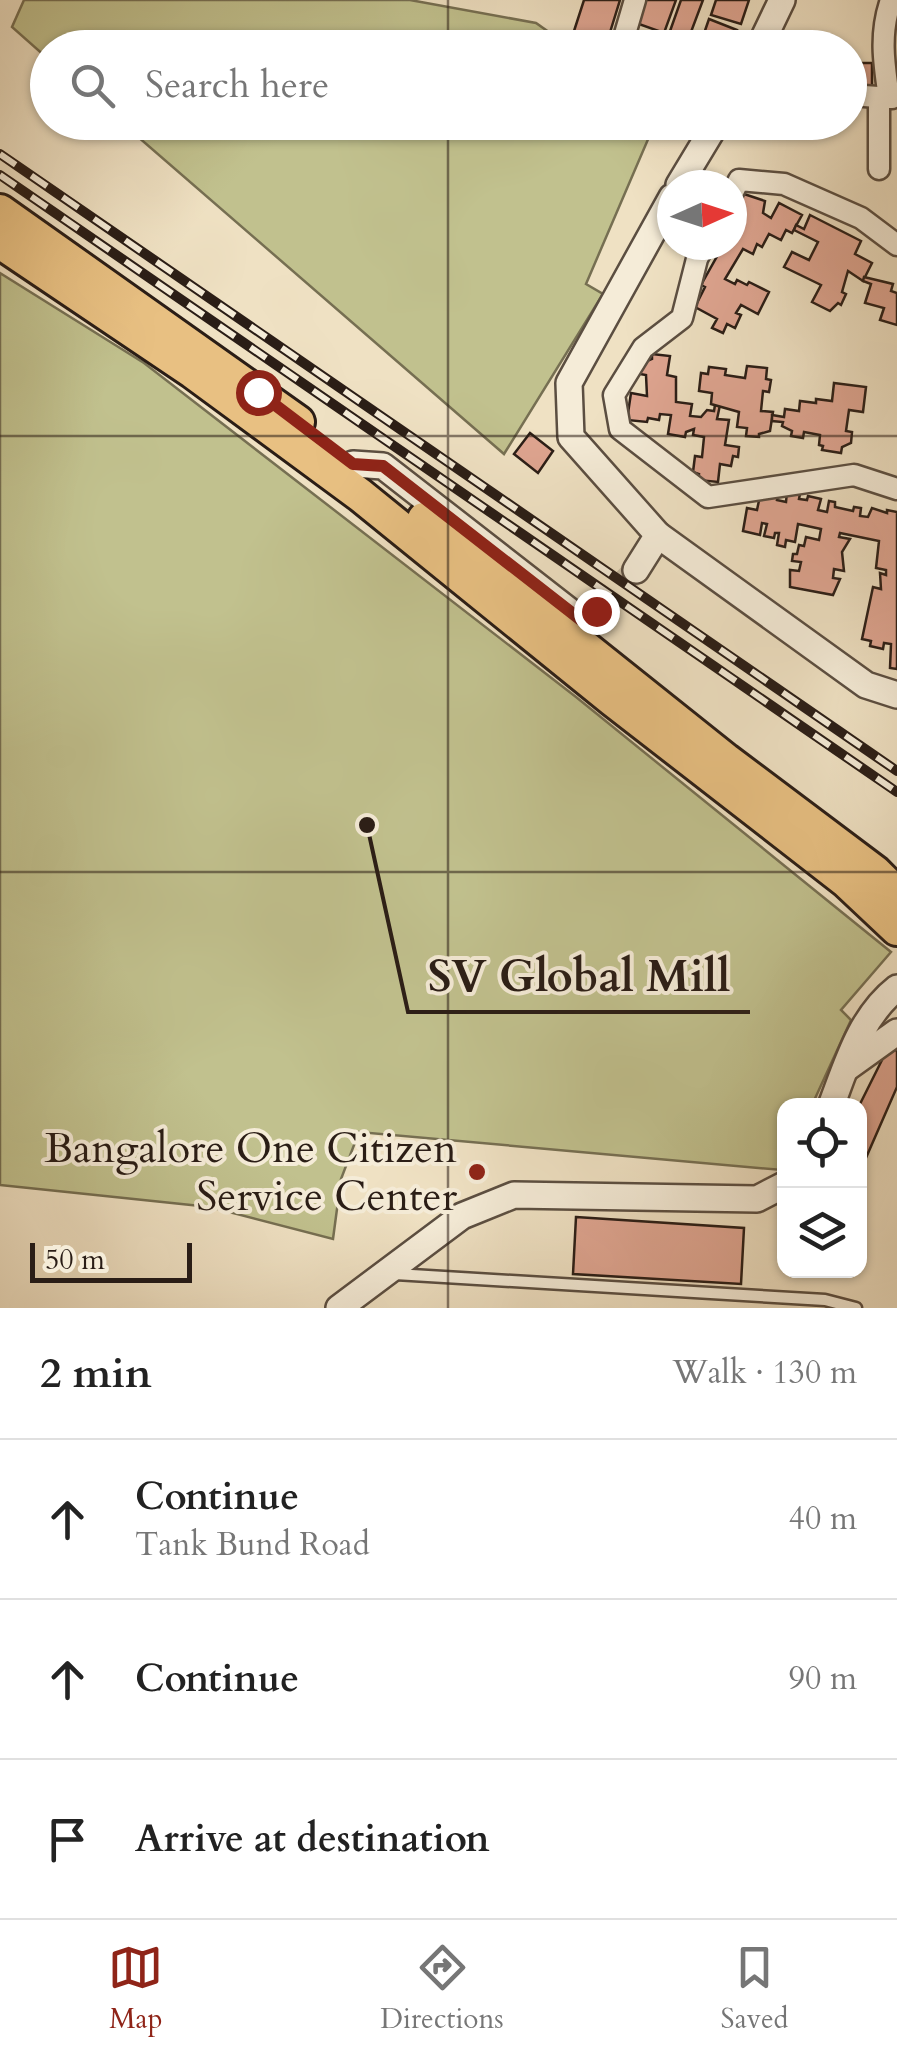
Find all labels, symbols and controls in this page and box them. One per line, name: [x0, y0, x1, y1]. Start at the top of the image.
search box: [30, 30, 867, 140]
icon: search: [65, 58, 120, 113]
text: Search here: [145, 59, 329, 111]
north arrow: [657, 170, 747, 260]
route start: [236, 370, 282, 416]
route end: [574, 589, 620, 635]
callout: SV Global Mill: [408, 937, 750, 1012]
text: SV Global Mill: [428, 946, 730, 1007]
map controls: [777, 1098, 867, 1278]
button: locate: [777, 1098, 867, 1188]
place label: Bangalore One Citizen Service Center: [44, 1120, 458, 1225]
marker: Bangalore One Citizen Service Center: [466, 1161, 488, 1183]
button: layers: [777, 1188, 867, 1278]
scale bar: [30, 1238, 192, 1282]
text: 50 m: [45, 1241, 105, 1279]
text: 2 min: [40, 1345, 152, 1402]
text: Walk · 130 m: [672, 1351, 857, 1395]
text: Continue: [135, 1471, 299, 1523]
icon: ahead: [40, 1492, 95, 1547]
text: 40 m: [789, 1497, 857, 1541]
text: Tank Bund Road: [135, 1523, 370, 1567]
icon: ahead: [40, 1652, 95, 1707]
text: Continue: [135, 1653, 299, 1705]
text: 90 m: [789, 1657, 857, 1701]
icon: arrive: [40, 1812, 95, 1867]
text: Arrive at destination: [135, 1813, 490, 1865]
tab: Map: [108, 1940, 163, 2038]
tab: Directions: [380, 1940, 504, 2038]
tab: Saved: [721, 1940, 789, 2038]

